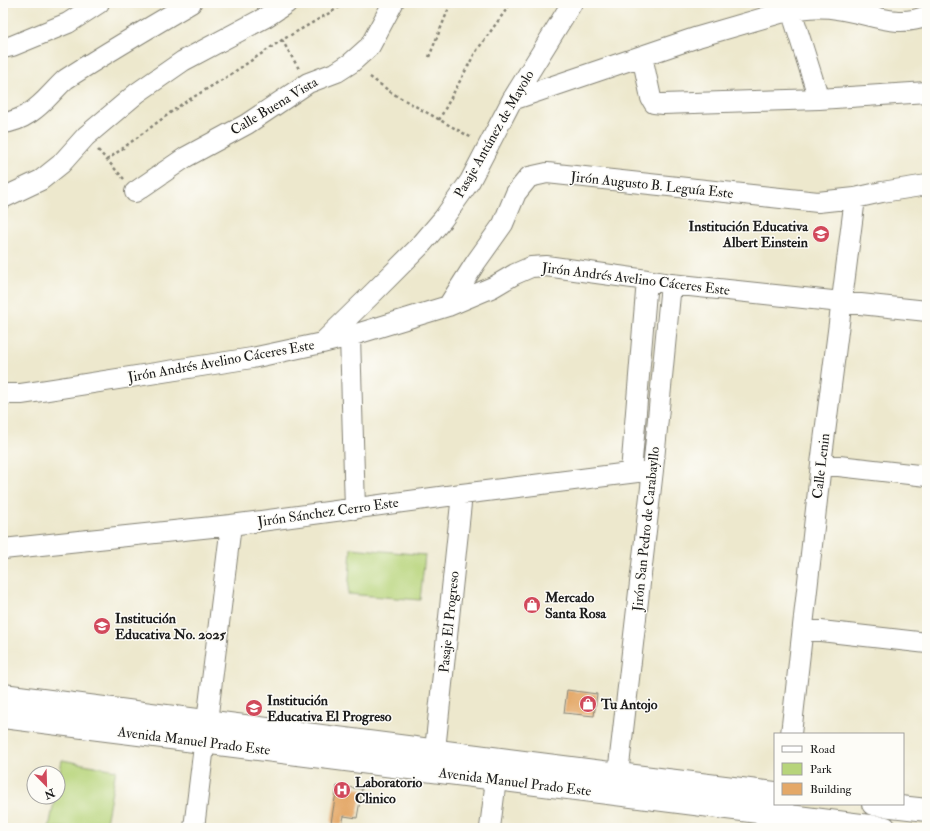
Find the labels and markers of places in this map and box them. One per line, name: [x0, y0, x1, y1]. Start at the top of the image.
place label: Institución Educativa Albert Einstein: [689, 218, 809, 251]
school or university icon: Institución Educativa Albert Einstein: [811, 224, 831, 244]
place label: Mercado Santa Rosa: [544, 589, 607, 622]
shop icon: Mercado Santa Rosa: [522, 595, 542, 615]
place label: Institución Educativa No. 2025: [115, 610, 226, 643]
school or university icon: Institución Educativa No. 2025: [92, 616, 112, 636]
place label: Institución Educativa El Progreso: [267, 692, 392, 726]
shop icon: Tu Antojo: [578, 694, 598, 714]
place label: Tu Antojo: [600, 696, 658, 713]
school or university icon: Institución Educativa El Progreso: [244, 698, 264, 718]
place label: Laboratorio Clinico: [355, 774, 423, 807]
hospital icon: Laboratorio Clinico: [332, 780, 352, 800]

